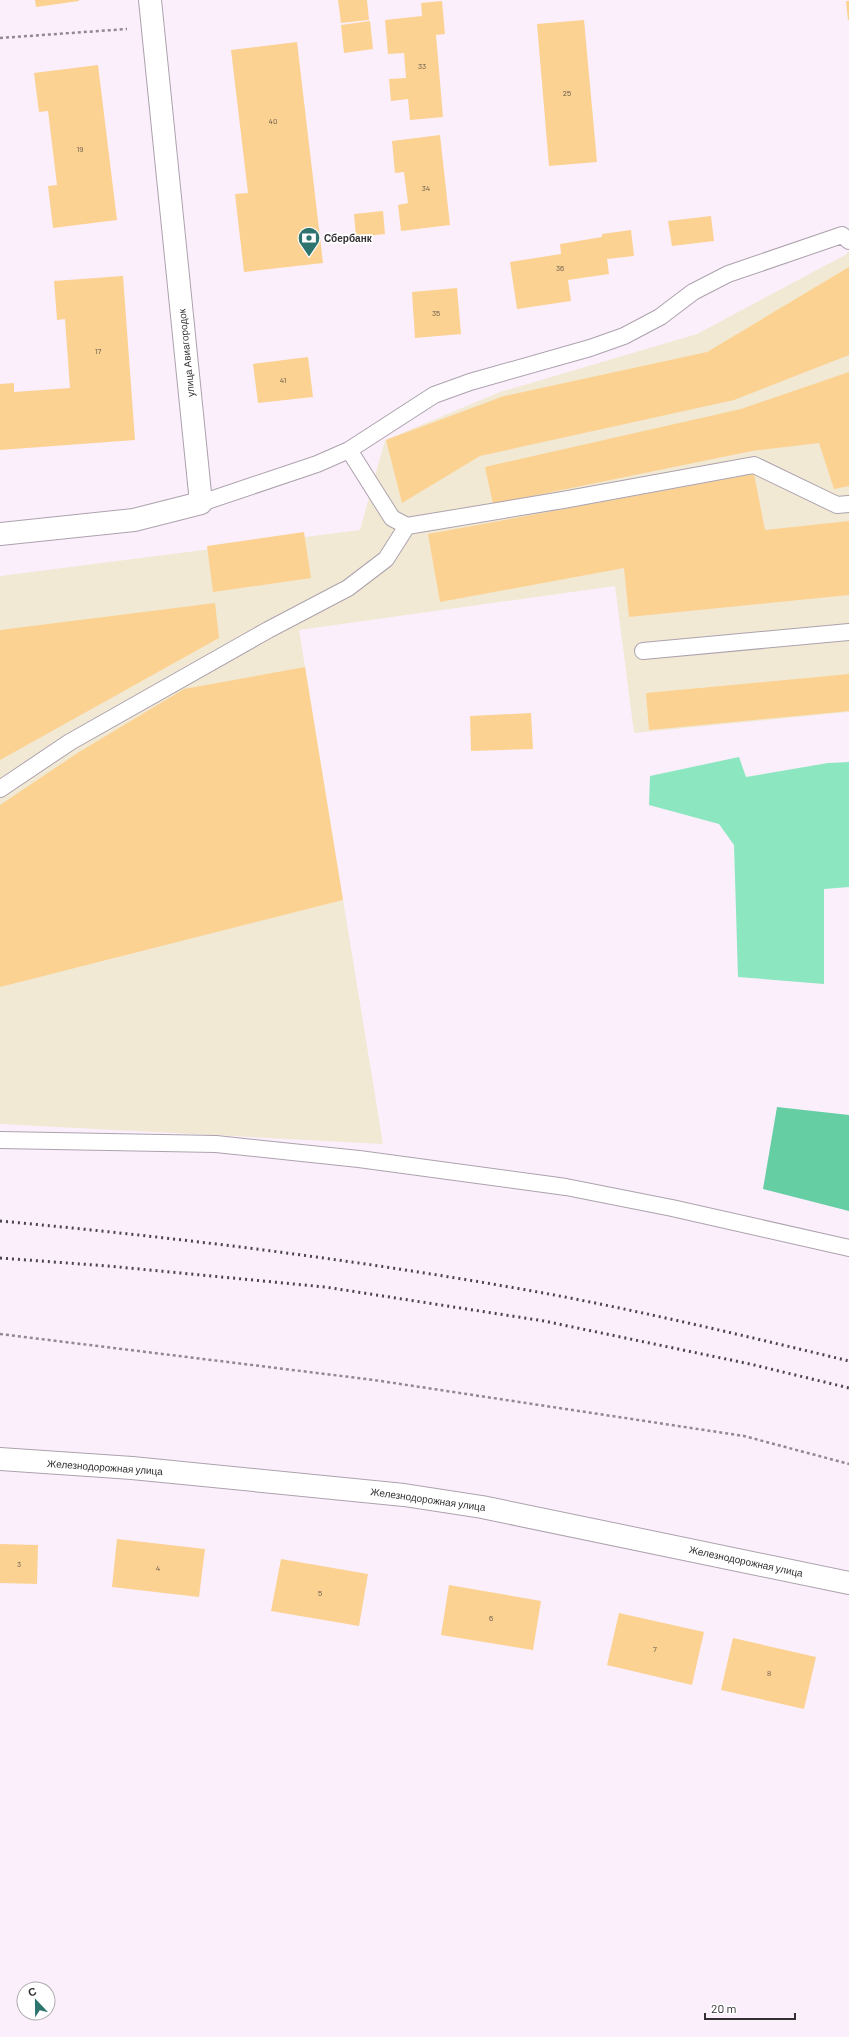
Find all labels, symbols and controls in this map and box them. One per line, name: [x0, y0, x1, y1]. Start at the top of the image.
house number: 33: [418, 61, 426, 71]
house number: 25: [563, 88, 571, 98]
house number: 40: [269, 116, 277, 126]
house number: 19: [77, 144, 83, 154]
house number: 34: [422, 183, 430, 193]
bank icon: Сбербанк: [296, 225, 322, 258]
place label: Сбербанк: [324, 232, 373, 244]
house number: 36: [556, 263, 564, 273]
street label: улица Авиагородок: [175, 308, 197, 398]
house number: 35: [432, 308, 440, 318]
house number: 17: [95, 346, 102, 356]
house number: 41: [280, 375, 286, 385]
street label: Железнодорожная улица: [47, 1457, 164, 1477]
street label: Железнодорожная улица: [370, 1485, 487, 1513]
street label: Железнодорожная улица: [688, 1543, 804, 1579]
house number: 3: [17, 1559, 21, 1569]
house number: 4: [156, 1563, 160, 1573]
house number: 5: [318, 1588, 322, 1598]
house number: 6: [489, 1613, 493, 1623]
house number: 7: [653, 1644, 657, 1654]
house number: 8: [767, 1668, 771, 1678]
north arrow: [16, 1981, 56, 2021]
text: С: [26, 1984, 38, 1999]
scale bar: [705, 1995, 795, 2021]
text: 20 m: [711, 2001, 737, 2015]

